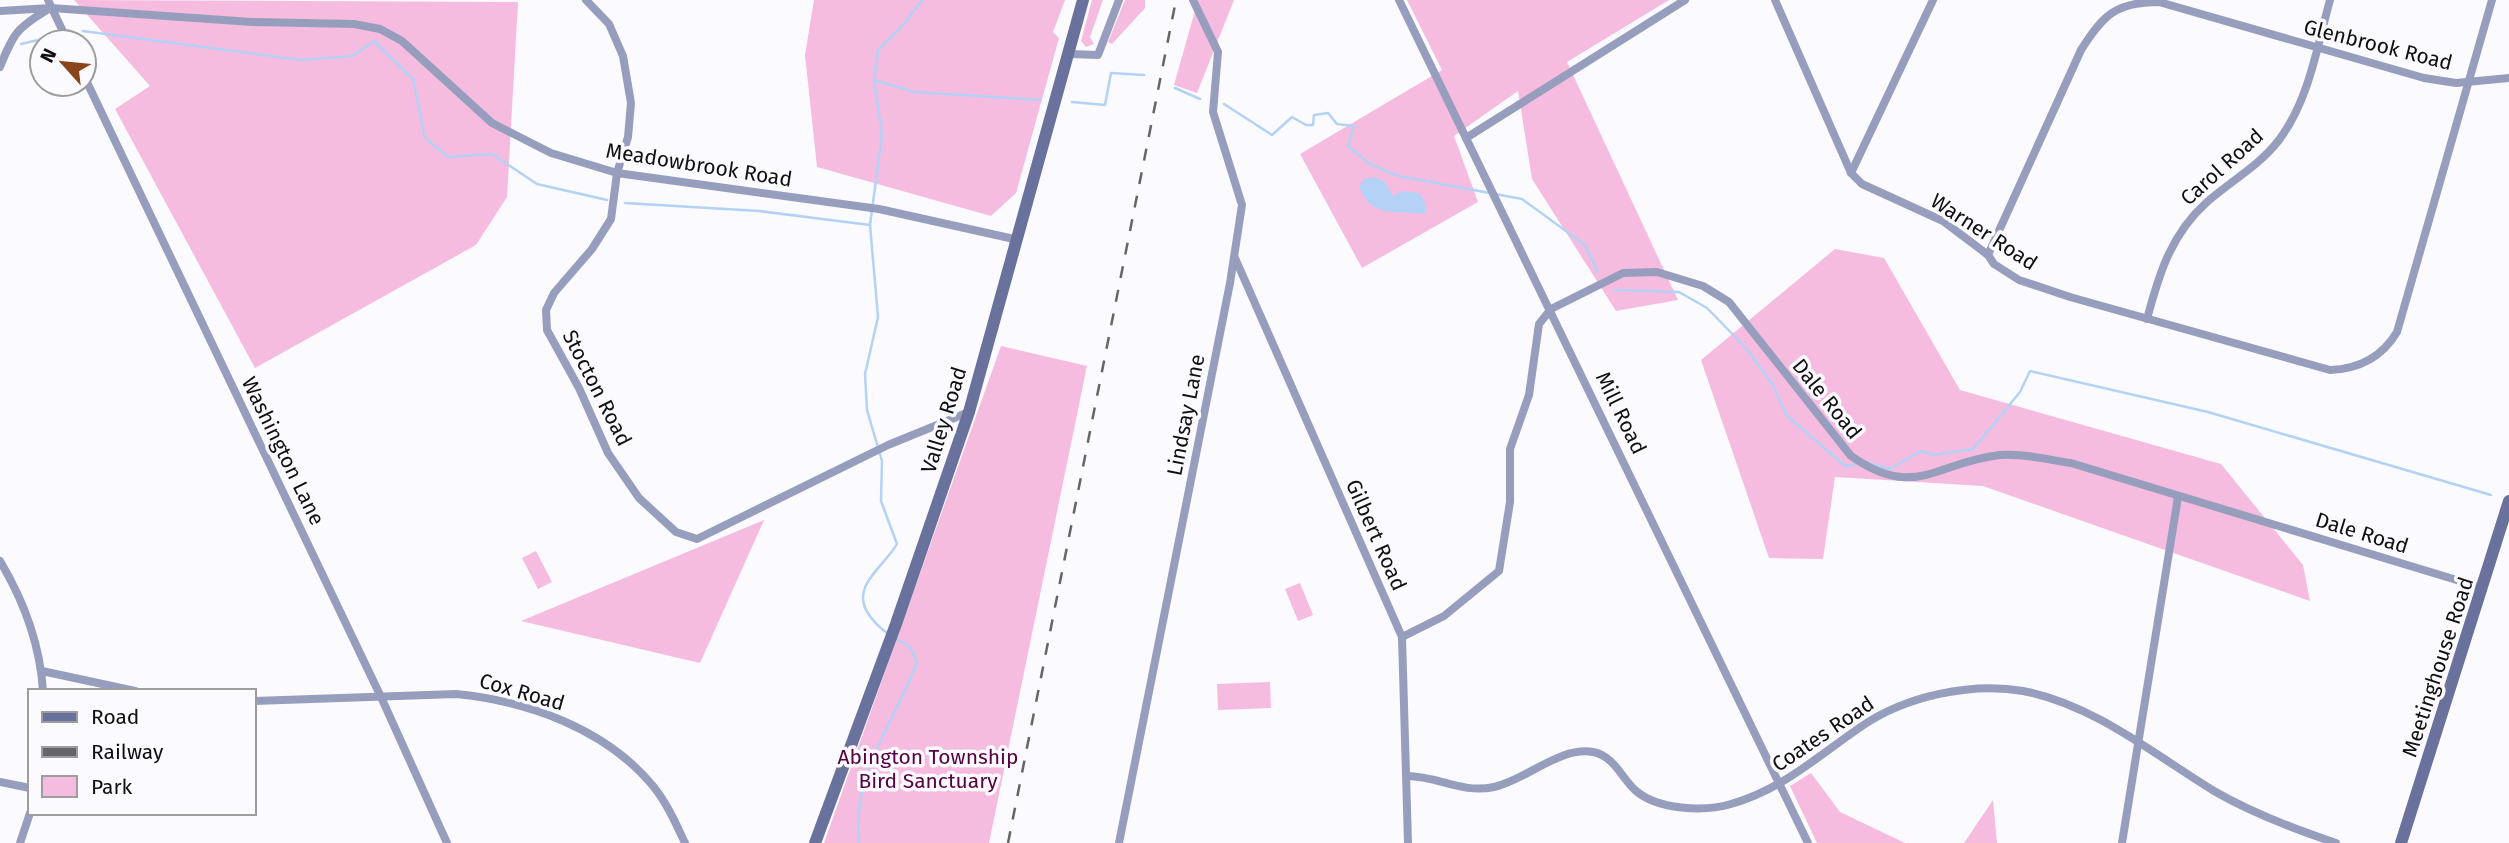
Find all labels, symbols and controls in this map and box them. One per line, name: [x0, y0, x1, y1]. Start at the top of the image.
street label: Glenbrook Road: [2301, 14, 2455, 76]
north arrow: [28, 28, 98, 98]
text: N: [35, 45, 61, 66]
street label: Carol Road: [2175, 123, 2269, 211]
street label: Meadowbrook Road: [604, 137, 794, 193]
street label: Warner Road: [1926, 188, 2042, 276]
street label: Stocton Road: [557, 326, 637, 450]
street label: Lindsay Lane: [1161, 352, 1211, 478]
street label: Dale Road: [1787, 354, 1867, 444]
street label: Valley Road: [915, 364, 973, 476]
street label: Mill Road: [1590, 368, 1652, 458]
street label: Washington Lane: [236, 372, 330, 530]
street label: Gilbert Road: [1340, 475, 1412, 595]
street label: Dale Road: [2312, 507, 2412, 559]
street label: Meetinghouse Road: [2397, 574, 2479, 760]
street label: Cox Road: [476, 667, 568, 717]
legend: [28, 689, 256, 815]
street label: Coates Road: [1767, 690, 1879, 778]
text: Road: [91, 704, 139, 730]
text: Railway: [91, 739, 164, 765]
park label: Abington Township Bird Sanctuary: [838, 744, 1018, 794]
text: Park: [91, 774, 133, 800]

